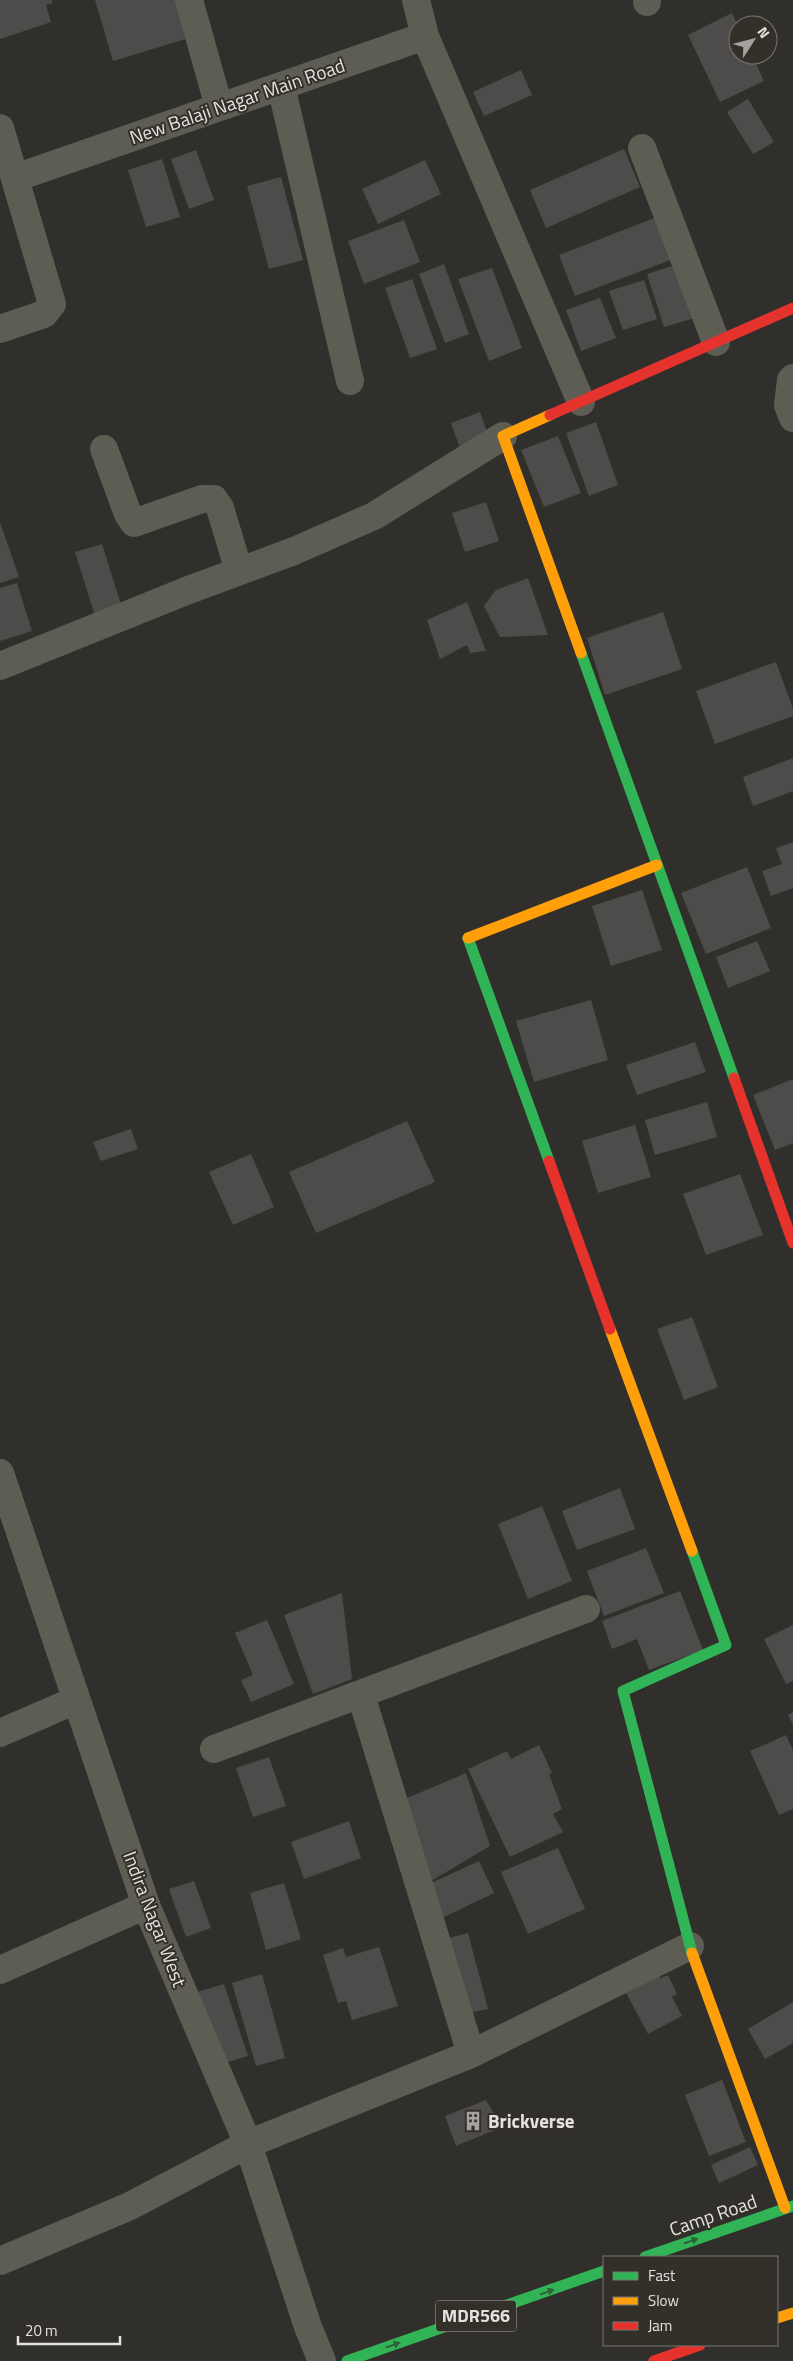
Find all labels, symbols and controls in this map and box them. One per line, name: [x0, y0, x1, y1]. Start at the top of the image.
north arrow: [728, 15, 778, 65]
text: N: [753, 22, 775, 42]
street label: New Balaji Nagar Main Road: [125, 50, 348, 151]
street label: Indira Nagar West: [116, 1847, 195, 1991]
place label: Brickverse: [488, 2106, 575, 2135]
building icon: Brickverse: [462, 2110, 484, 2132]
street label: Camp Road: [665, 2186, 761, 2243]
one-way arrow: [684, 2237, 699, 2245]
legend: [603, 2256, 778, 2346]
text: Fast: [648, 2264, 676, 2287]
one-way arrow: [539, 2287, 554, 2295]
text: Slow: [648, 2289, 679, 2312]
road number: MDR566: [436, 2300, 516, 2332]
scale bar: [18, 2314, 120, 2346]
text: Jam: [648, 2314, 672, 2337]
text: 20 m: [25, 2319, 58, 2342]
one-way arrow: [386, 2341, 401, 2349]

